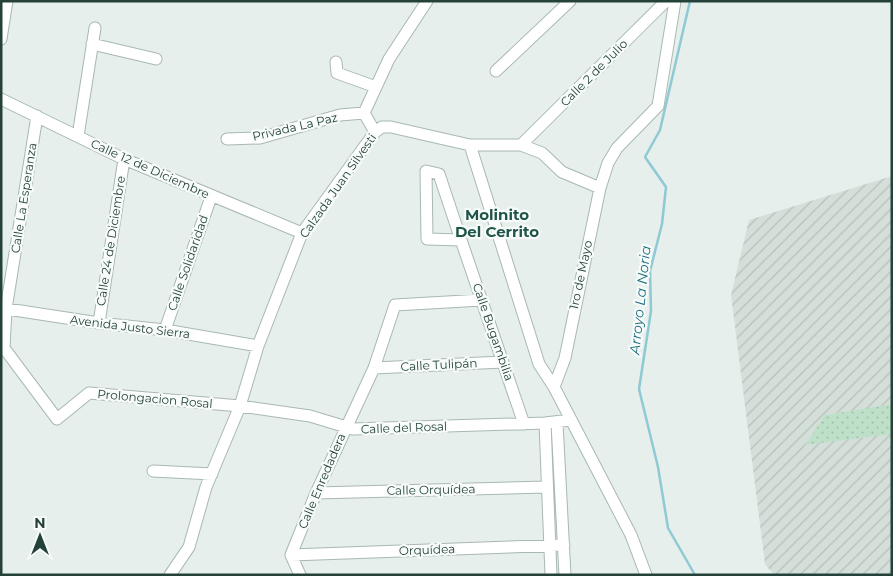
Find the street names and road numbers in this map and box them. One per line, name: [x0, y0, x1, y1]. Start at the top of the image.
street label: Calle 2 de Julio: [557, 36, 630, 109]
street label: Privada La Paz: [251, 109, 339, 144]
street label: Calzada Juan Silvesti: [296, 131, 379, 241]
street label: Calle 12 de Diciembre: [89, 136, 212, 201]
street label: Calle La Esperanza: [7, 142, 40, 254]
street label: Calle 24 de Diciembre: [93, 175, 128, 307]
street label: Calle Solidaridad: [164, 213, 211, 313]
street label: 1ro de Mayo: [566, 239, 595, 311]
street label: Calle Bugambilia: [470, 281, 517, 383]
street label: Avenida Justo Sierra: [69, 312, 191, 341]
street label: Calle Tulipán: [400, 355, 478, 374]
street label: Prolongacion Rosal: [97, 386, 213, 411]
street label: Calle del Rosal: [361, 418, 447, 437]
street label: Calle Enredadera: [295, 431, 348, 531]
street label: Calle Orquídea: [386, 481, 476, 498]
street label: Orquídea: [399, 541, 455, 558]

